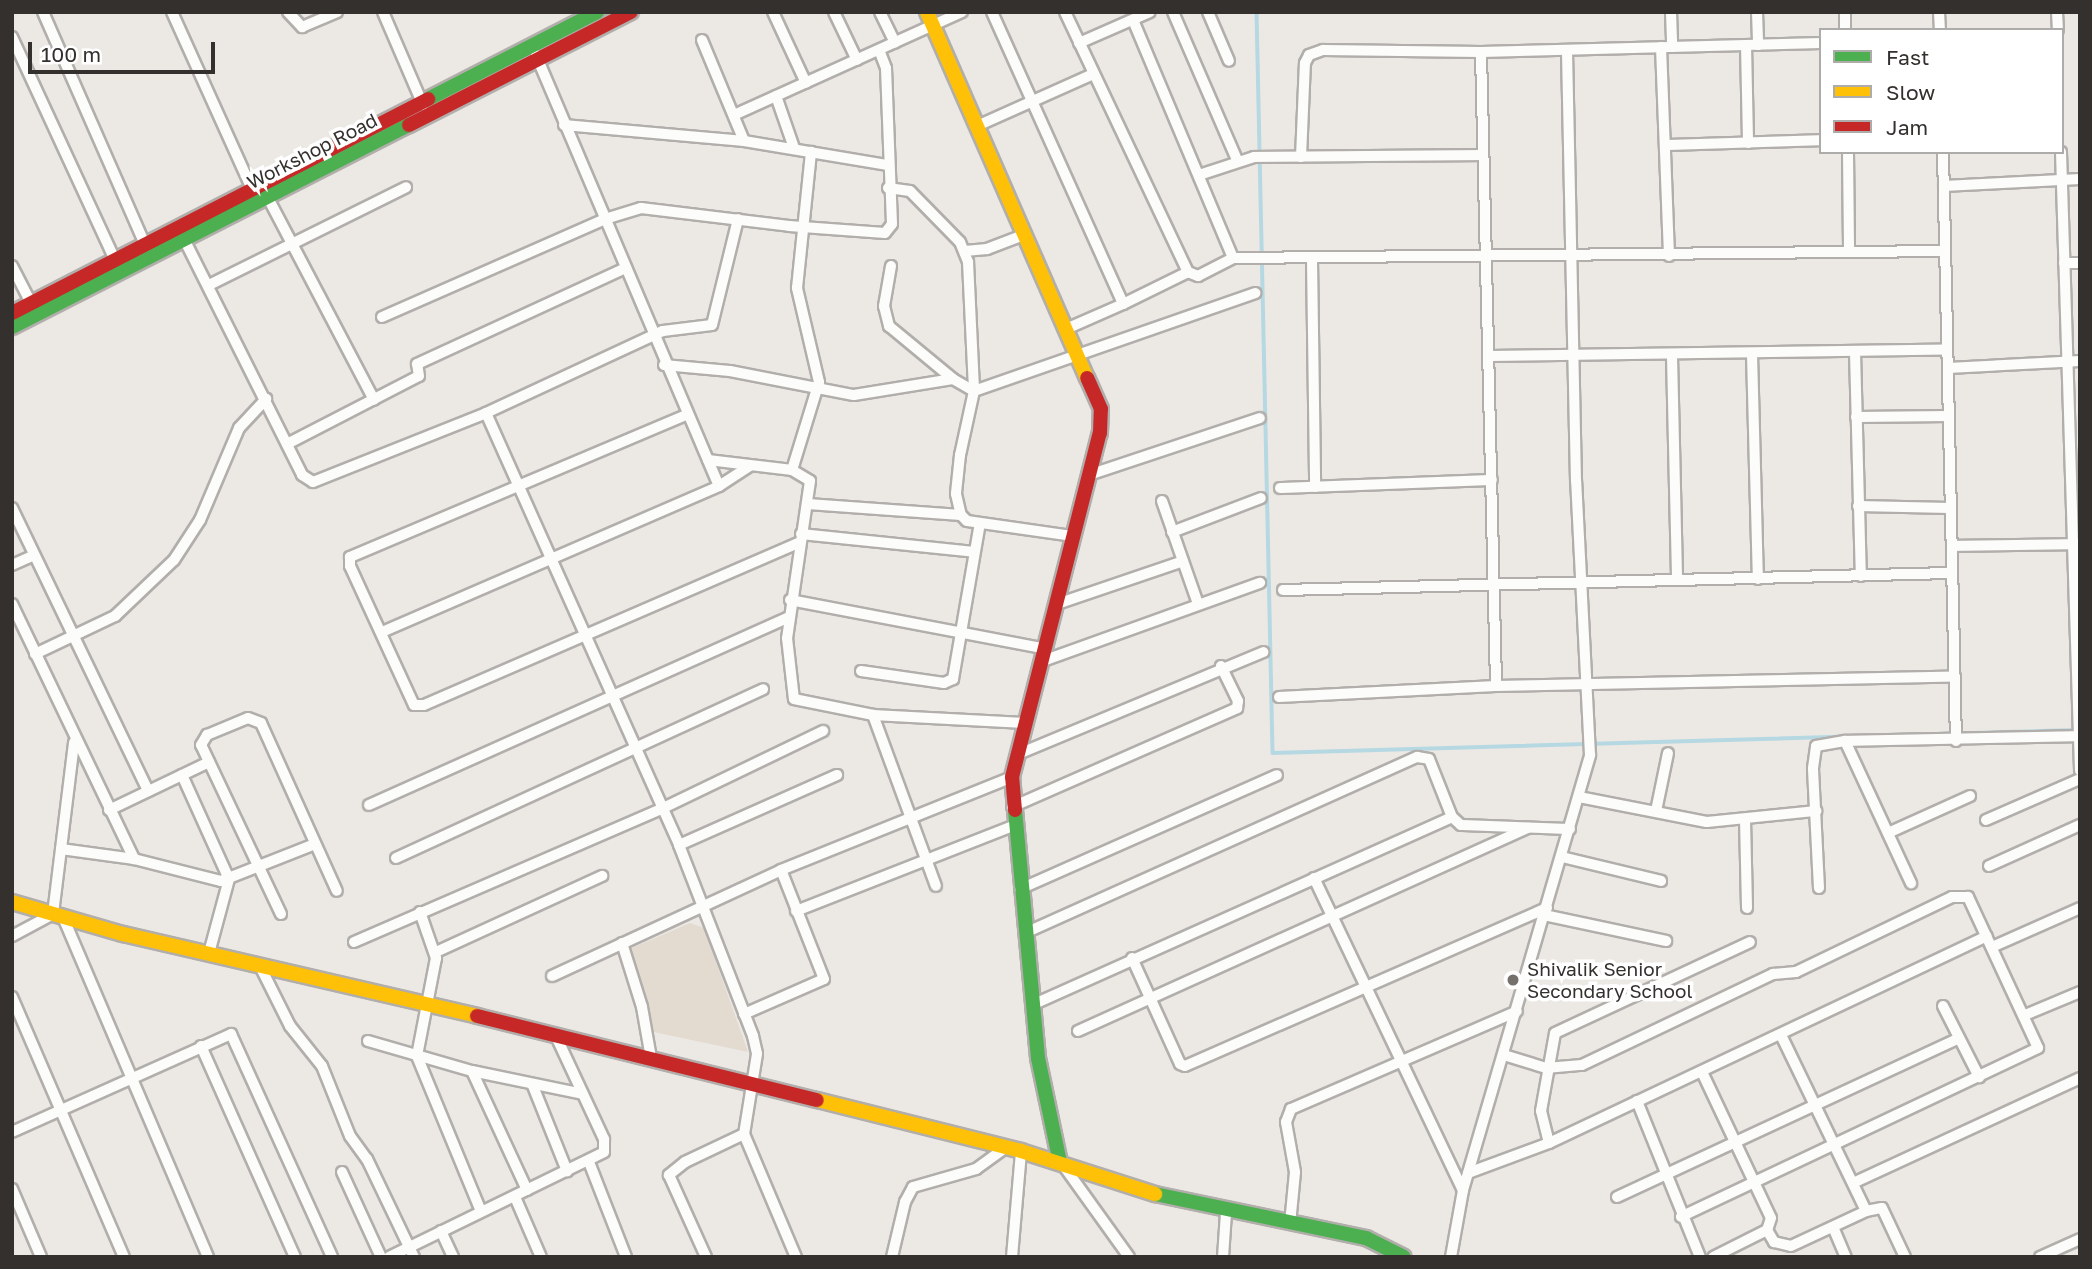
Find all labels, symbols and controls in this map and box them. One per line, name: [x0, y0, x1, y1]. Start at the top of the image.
scale bar: [32, 28, 219, 72]
legend: [1819, 28, 2064, 154]
text: 100 m: [41, 41, 101, 67]
text: Fast: [1886, 44, 1929, 70]
text: Slow: [1886, 79, 1935, 105]
street label: Workshop Road: [243, 108, 381, 194]
text: Jam: [1886, 114, 1928, 140]
place label: Shivalik Senior Secondary School: [1527, 958, 1692, 1002]
marker: Shivalik Senior Secondary School: [1505, 972, 1521, 988]

